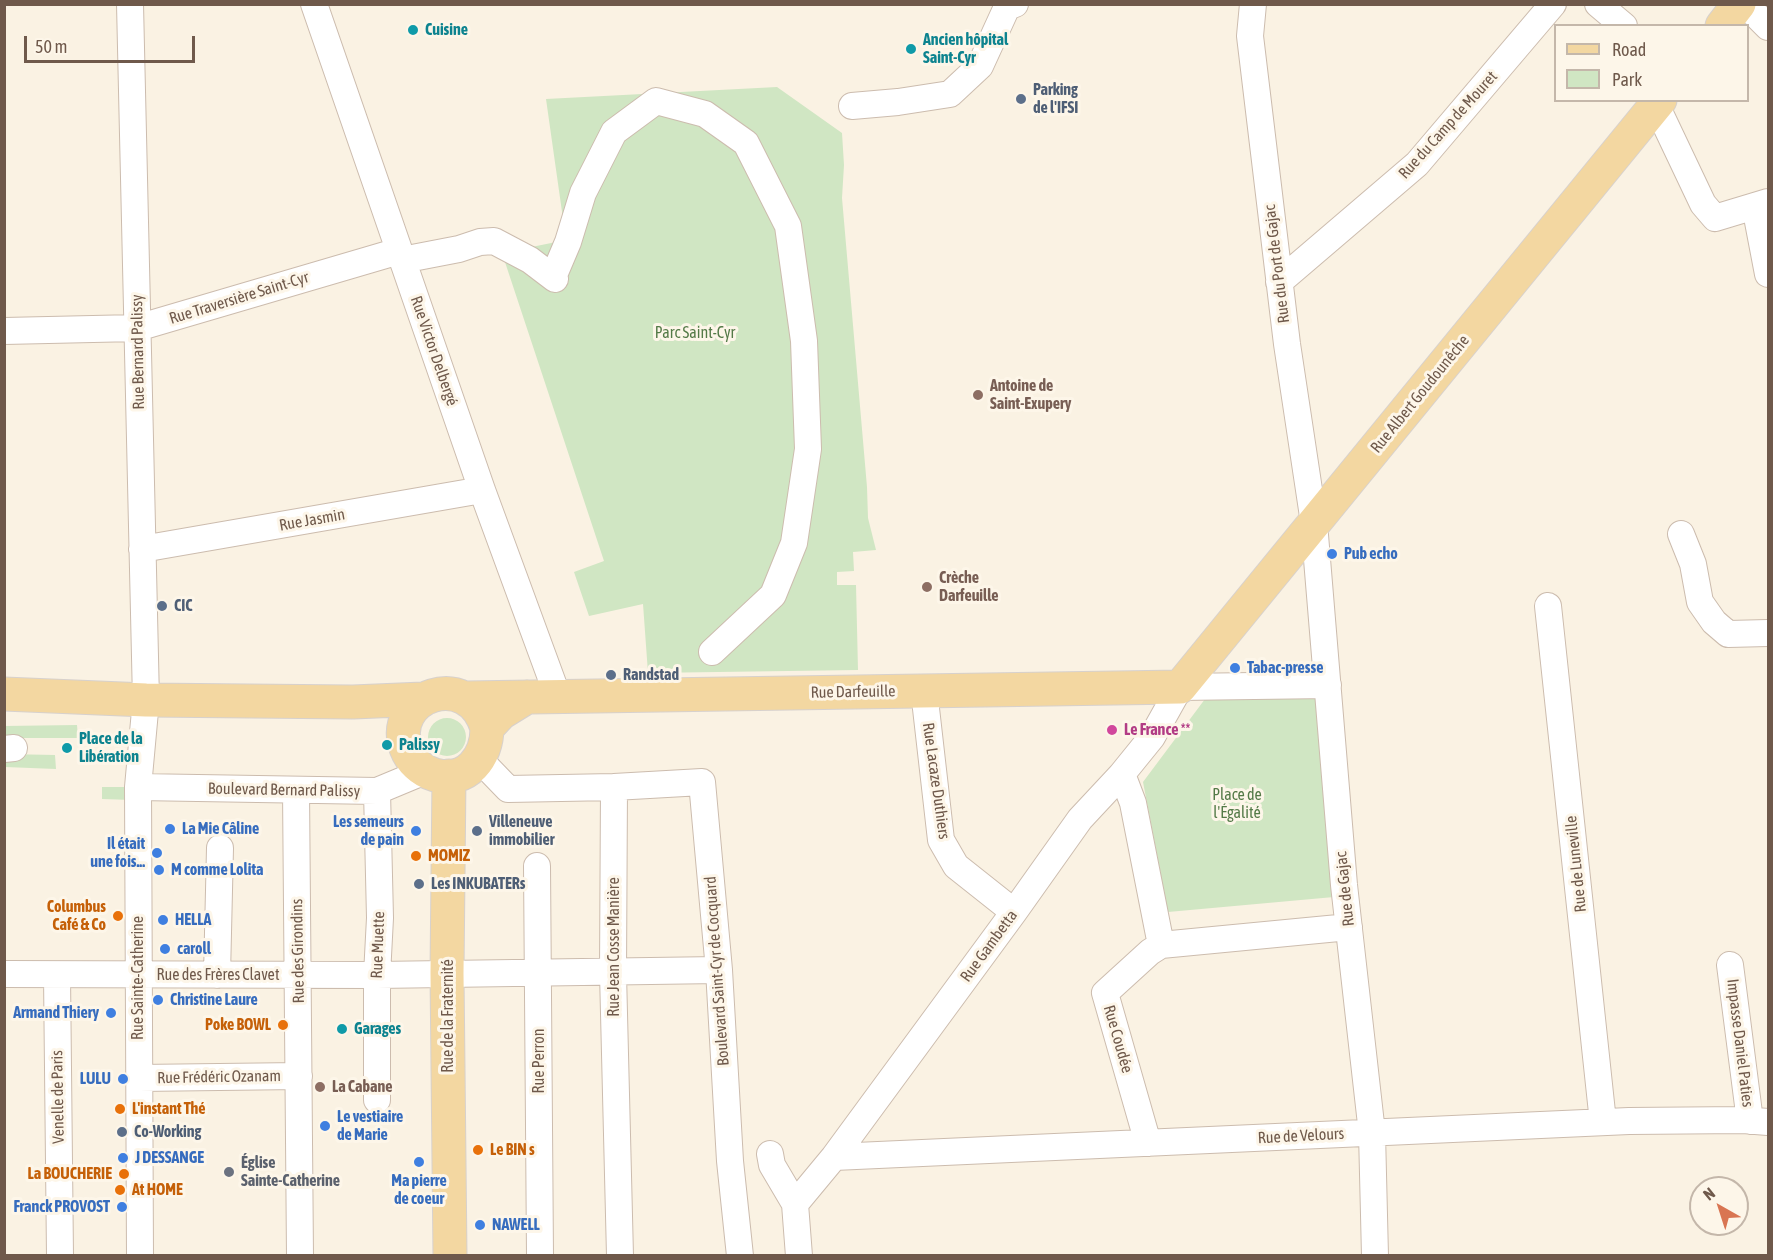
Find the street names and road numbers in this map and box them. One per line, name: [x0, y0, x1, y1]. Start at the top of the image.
street label: Rue du Camp de Mouret: [1395, 67, 1501, 183]
street label: Rue du Port de Gajac: [1260, 204, 1294, 324]
street label: Rue Traversière Saint-Cyr: [167, 268, 311, 328]
street label: Rue Bernard Palissy: [127, 294, 149, 410]
street label: Rue Victor Delbergé: [406, 294, 462, 408]
street label: Rue Albert Goudounêche: [1367, 331, 1473, 457]
street label: Rue Jasmin: [278, 505, 346, 535]
street label: Rue Darfeuille: [810, 682, 896, 702]
street label: Rue Lacaze Duthiers: [918, 721, 954, 841]
street label: Boulevard Bernard Palissy: [208, 779, 360, 801]
street label: Rue de Luneville: [1561, 815, 1591, 913]
street label: Rue de Gajac: [1332, 851, 1358, 927]
street label: Boulevard Saint-Cyr de Cocquard: [701, 876, 733, 1066]
street label: Rue Jean Cosse Manière: [604, 877, 624, 1017]
street label: Rue des Girondins: [287, 898, 309, 1004]
street label: Rue Gambetta: [957, 906, 1021, 986]
street label: Rue Muette: [367, 911, 389, 979]
street label: Rue Sainte-Catherine: [128, 916, 148, 1040]
street label: Rue de la Fraternité: [438, 959, 458, 1073]
street label: Rue des Frères Clavet: [157, 965, 279, 985]
street label: Impasse Daniel Paties: [1723, 978, 1757, 1108]
street label: Rue Coudée: [1099, 1003, 1137, 1075]
street label: Rue Perron: [529, 1029, 549, 1093]
street label: Venelle de Paris: [48, 1050, 68, 1144]
street label: Rue Frédéric Ozanam: [157, 1066, 281, 1088]
street label: Rue de Velours: [1257, 1124, 1345, 1148]

